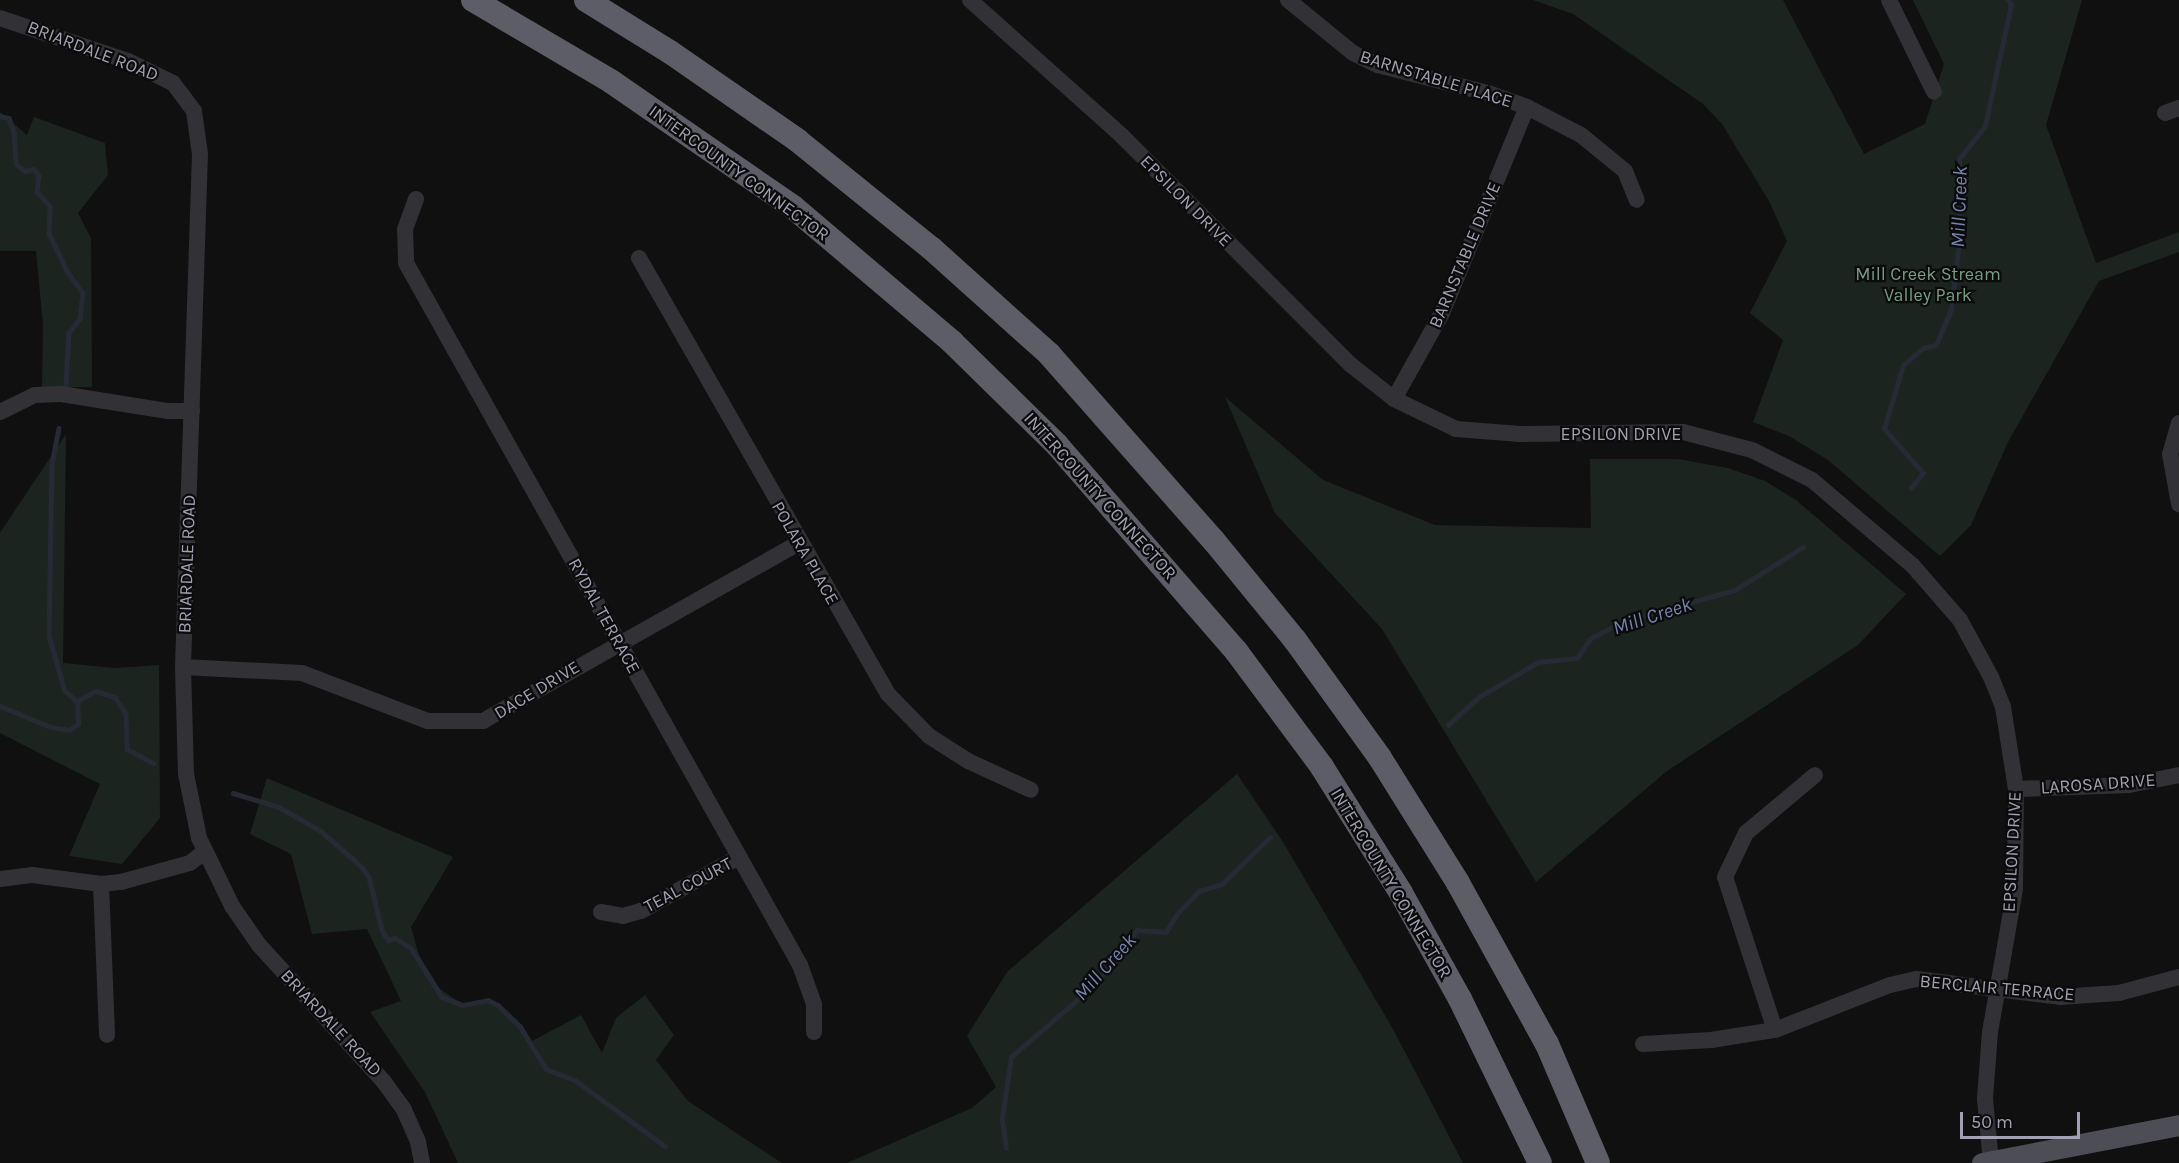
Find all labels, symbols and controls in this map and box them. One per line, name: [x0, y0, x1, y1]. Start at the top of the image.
street label: BRIARDALE ROAD: [24, 16, 162, 86]
street label: BARNSTABLE PLACE: [1357, 46, 1515, 112]
street label: INTERCOUNTY CONNECTOR: [645, 100, 833, 246]
street label: EPSILON DRIVE: [1136, 151, 1236, 251]
water label: Mill Creek: [1946, 166, 1972, 248]
street label: BARNSTABLE DRIVE: [1424, 179, 1506, 331]
park label: Mill Creek Stream Valley Park: [1855, 264, 2001, 306]
street label: INTERCOUNTY CONNECTOR: [1019, 408, 1181, 584]
street label: EPSILON DRIVE: [1561, 423, 1681, 445]
street label: BRIARDALE ROAD: [174, 494, 200, 634]
street label: POLARA PLACE: [767, 497, 843, 609]
street label: RYDAL TERRACE: [563, 555, 645, 677]
water label: Mill Creek: [1609, 592, 1695, 640]
street label: DACE DRIVE: [490, 656, 584, 724]
street label: LAROSA DRIVE: [2040, 769, 2156, 799]
street label: INTERCOUNTY CONNECTOR: [1326, 784, 1456, 982]
street label: EPSILON DRIVE: [1998, 791, 2026, 913]
street label: TEAL COURT: [640, 853, 736, 917]
water label: Mill Creek: [1069, 929, 1141, 1005]
street label: BRIARDALE ROAD: [276, 965, 386, 1081]
street label: BERCLAIR TERRACE: [1919, 970, 2075, 1006]
scale bar: [1963, 1100, 2083, 1138]
text: 50 m: [1971, 1111, 2013, 1133]

